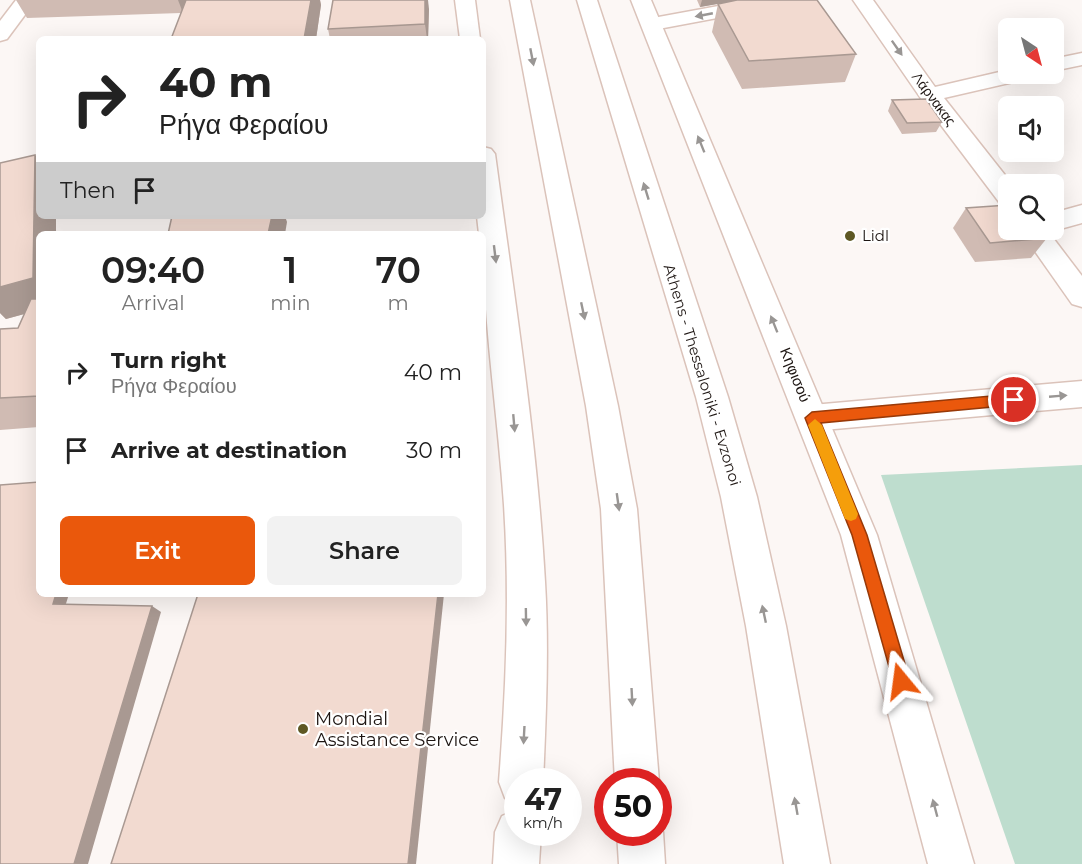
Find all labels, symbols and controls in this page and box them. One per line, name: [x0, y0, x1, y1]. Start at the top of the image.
one-way arrow: [694, 10, 713, 19]
north arrow: [998, 18, 1064, 84]
map controls: [998, 18, 1064, 240]
one-way arrow: [890, 40, 902, 55]
one-way arrow: [527, 48, 537, 67]
text: 40 m: [159, 56, 272, 108]
icon: right: [60, 60, 138, 138]
street label: Λάρνακας: [908, 69, 960, 130]
button: sound: [998, 96, 1064, 162]
text: Ρήγα Φεραίου: [159, 108, 329, 141]
one-way arrow: [696, 134, 706, 152]
icon: arrive: [128, 174, 161, 207]
button: search: [998, 174, 1064, 240]
text: Then: [60, 177, 116, 204]
one-way arrow: [641, 182, 650, 200]
place label: Lidl: [862, 226, 889, 245]
marker: Lidl: [843, 229, 857, 243]
one-way arrow: [490, 244, 500, 263]
text: 09:40: [101, 248, 205, 292]
text: 1: [284, 248, 297, 292]
text: 70: [376, 248, 421, 292]
street label: Athens - Thessaloniki - Evzonoi: [660, 262, 745, 488]
text: Arrival: [122, 291, 185, 315]
text: min: [270, 291, 310, 315]
text: m: [388, 291, 409, 315]
one-way arrow: [578, 301, 588, 320]
one-way arrow: [769, 315, 779, 333]
street label: Κηφισού: [776, 345, 815, 405]
text: Turn right: [111, 347, 226, 374]
icon: right: [60, 356, 93, 389]
text: 40 m: [404, 359, 462, 386]
text: Ρήγα Φεραίου: [111, 374, 237, 398]
pin: [988, 374, 1039, 425]
icon: arrive: [997, 383, 1030, 416]
one-way arrow: [1049, 391, 1068, 401]
one-way arrow: [509, 413, 519, 432]
icon: arrive: [60, 434, 93, 467]
text: Arrive at destination: [111, 437, 347, 464]
text: 30 m: [406, 437, 462, 464]
one-way arrow: [613, 493, 622, 512]
button: Exit: [60, 516, 255, 585]
button: Share: [267, 516, 462, 585]
one-way arrow: [759, 604, 768, 623]
one-way arrow: [521, 608, 531, 627]
position arrow: [869, 649, 933, 713]
one-way arrow: [628, 687, 637, 706]
place label: Mondial Assistance Service: [315, 708, 479, 751]
marker: Mondial Assistance Service: [296, 722, 310, 736]
one-way arrow: [519, 725, 529, 744]
speed limit sign: 50: [594, 768, 672, 846]
text: 47: [524, 781, 562, 818]
one-way arrow: [792, 797, 801, 816]
one-way arrow: [930, 798, 940, 817]
text: km/h: [523, 813, 563, 832]

